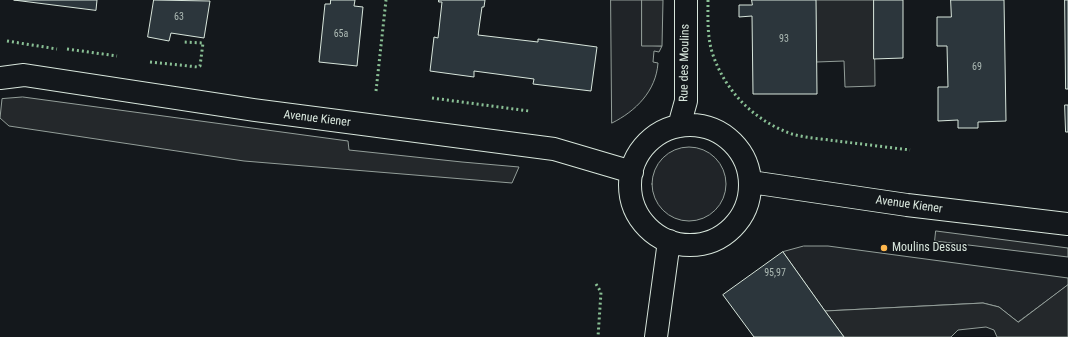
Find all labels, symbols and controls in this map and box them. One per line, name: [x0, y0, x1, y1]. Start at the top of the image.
house number: 63: [174, 11, 184, 23]
street label: Rue des Moulins: [677, 24, 693, 102]
house number: 65a: [334, 28, 348, 40]
house number: 93: [779, 33, 789, 45]
house number: 69: [972, 61, 982, 73]
street label: Avenue Kiener: [283, 108, 351, 130]
street label: Avenue Kiener: [875, 193, 943, 217]
place label: Moulins Dessus: [892, 241, 967, 255]
marker: Moulins Dessus: [879, 243, 889, 253]
house number: 95,97: [764, 267, 786, 279]

